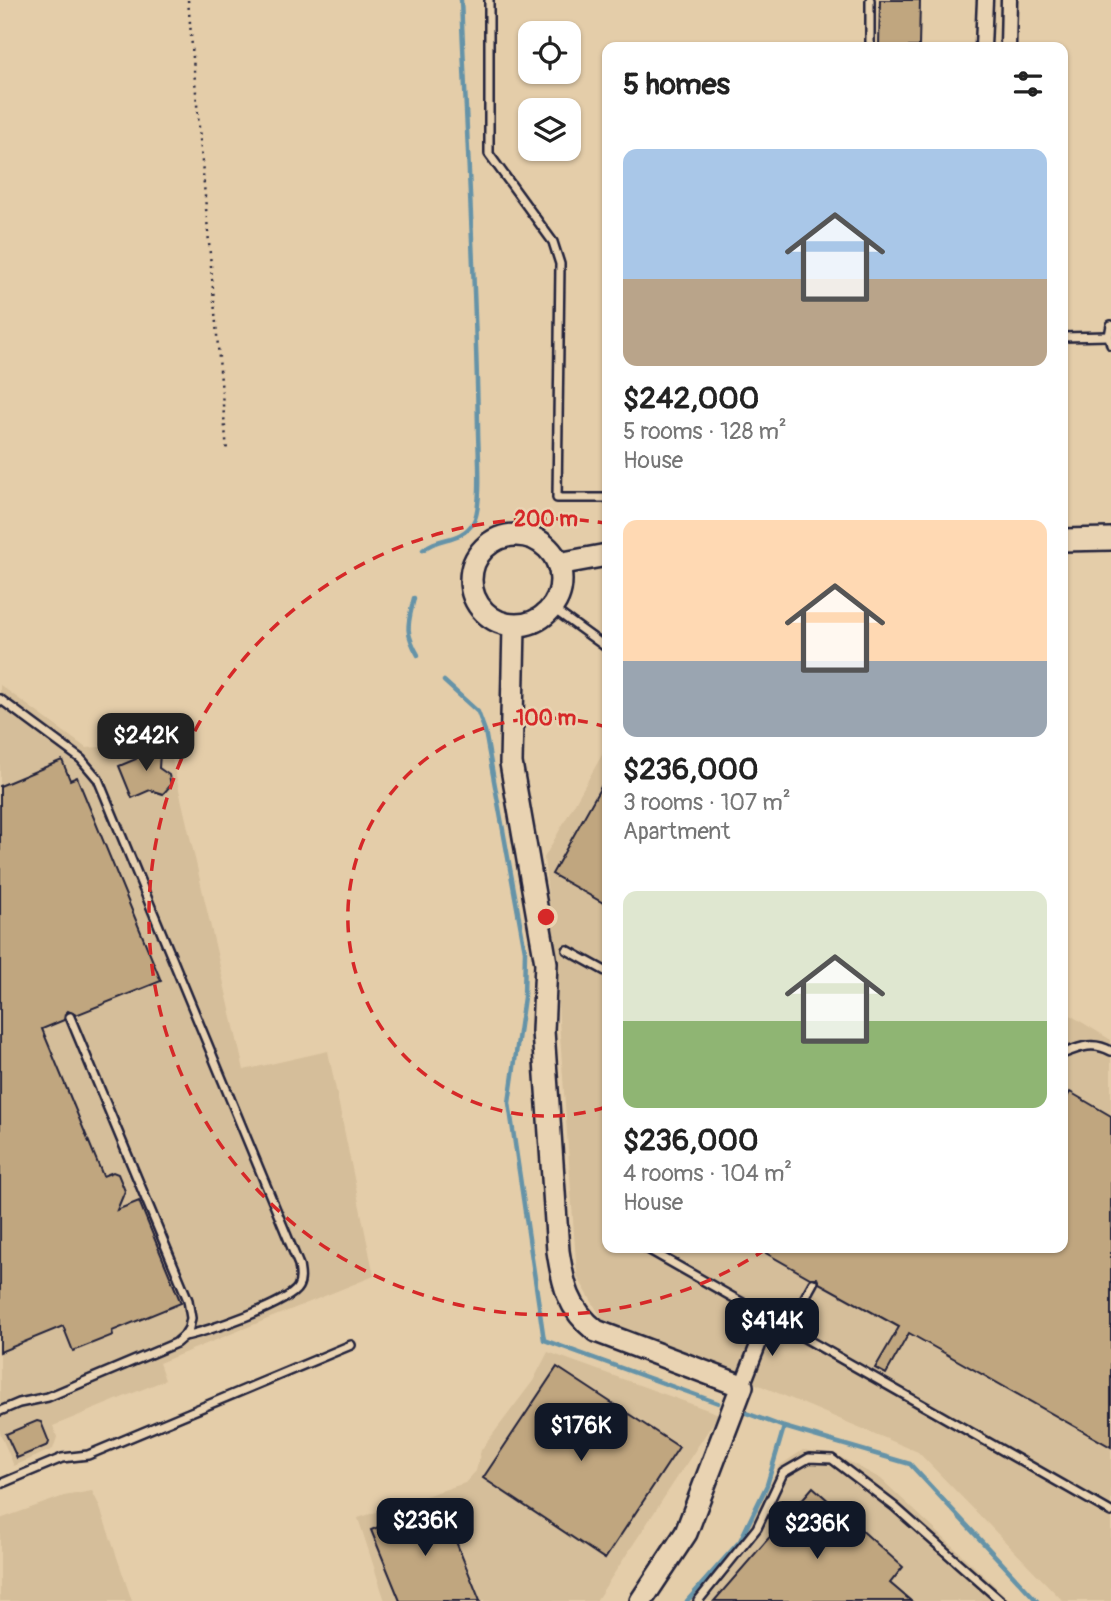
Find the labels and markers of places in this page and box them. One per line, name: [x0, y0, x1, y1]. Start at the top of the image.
pin: $242K: [97, 714, 195, 773]
centre of rings: [534, 905, 558, 929]
pin: $414K: [723, 1298, 821, 1358]
pin: $176K: [532, 1404, 630, 1463]
pin: $236K: [376, 1498, 474, 1558]
pin: $236K: [768, 1502, 866, 1561]

